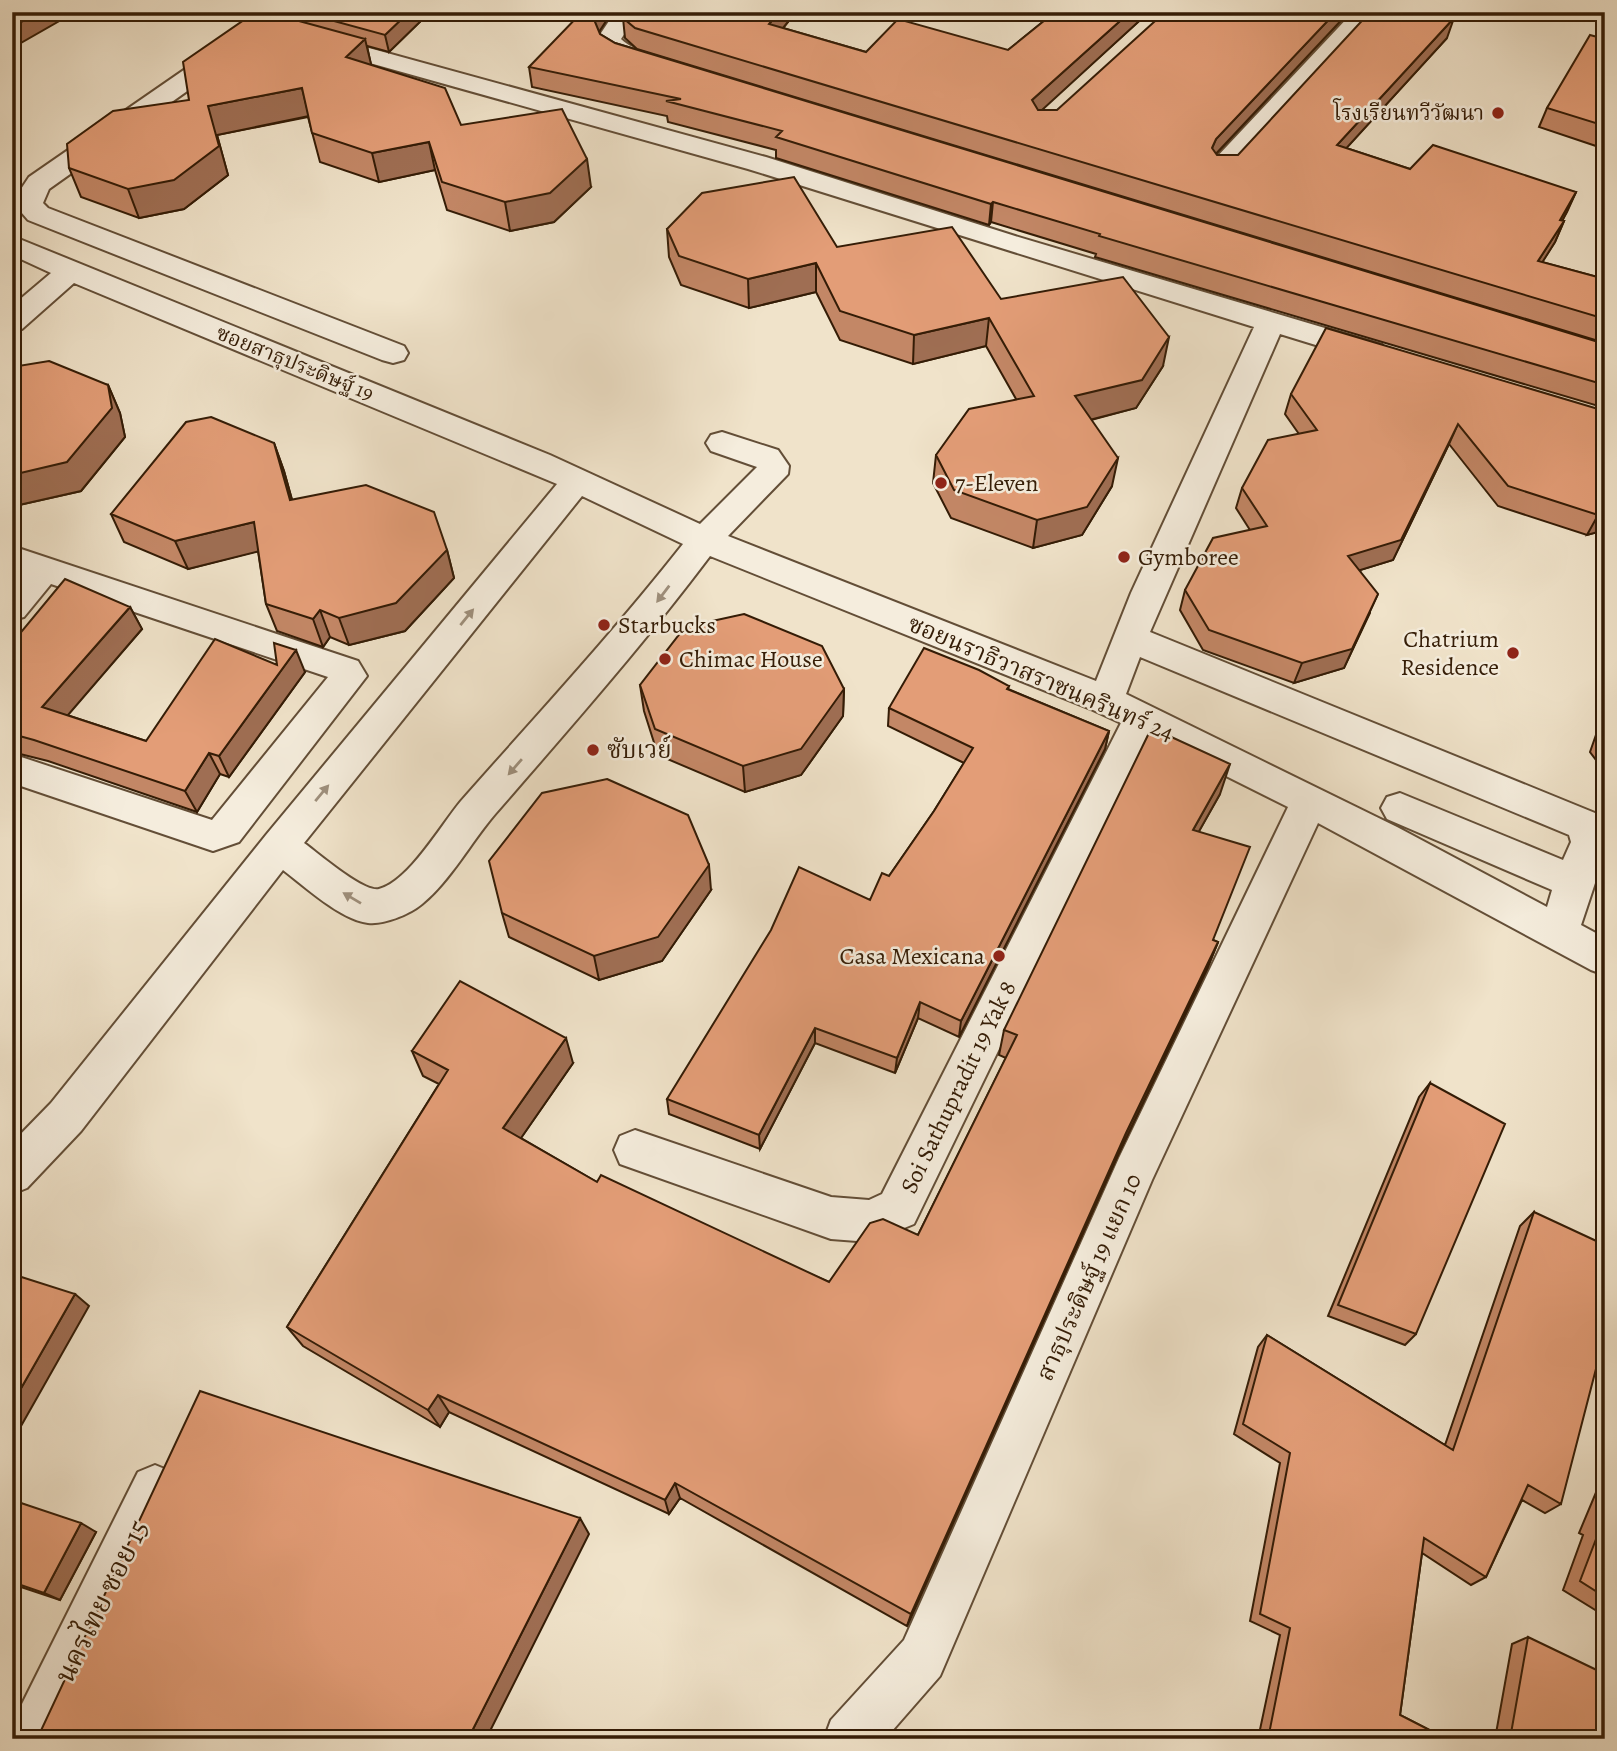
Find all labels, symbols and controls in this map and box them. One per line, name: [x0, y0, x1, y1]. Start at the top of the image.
place label: โรงเรียนทวีวัฒนา: [1332, 98, 1484, 127]
marker: โรงเรียนทวีวัฒนา: [1490, 105, 1506, 121]
street label: ซอยสาธุประดิษฐ์ 19: [212, 319, 378, 407]
place label: 7-Eleven: [955, 467, 1038, 499]
marker: 7-Eleven: [933, 475, 949, 491]
place label: Gymboree: [1138, 541, 1239, 573]
marker: Gymboree: [1116, 549, 1132, 565]
one-way arrow: [656, 585, 670, 603]
street label: ซอยนราธิวาสราชนครินทร์ 24: [903, 607, 1179, 749]
one-way arrow: [459, 609, 474, 626]
place label: Starbucks: [618, 609, 716, 641]
marker: Starbucks: [596, 617, 612, 633]
place label: Chatrium Residence: [1401, 623, 1499, 683]
place label: Chimac House: [679, 643, 823, 675]
marker: Chatrium Residence: [1505, 645, 1521, 661]
marker: Chimac House: [657, 651, 673, 667]
place label: ซับเวย์: [607, 734, 672, 766]
marker: ซับเวย์: [585, 742, 601, 758]
one-way arrow: [508, 758, 523, 775]
one-way arrow: [315, 784, 330, 802]
one-way arrow: [342, 891, 361, 904]
place label: Casa Mexicana: [839, 940, 986, 972]
marker: Casa Mexicana: [991, 948, 1007, 964]
street label: Soi Sathupradit 19 Yak 8: [893, 975, 1023, 1199]
street label: สาธุประดิษฐ์ 19 แยก 10: [1029, 1168, 1149, 1386]
street label: นครไทย ซอย 15: [45, 1513, 158, 1689]

